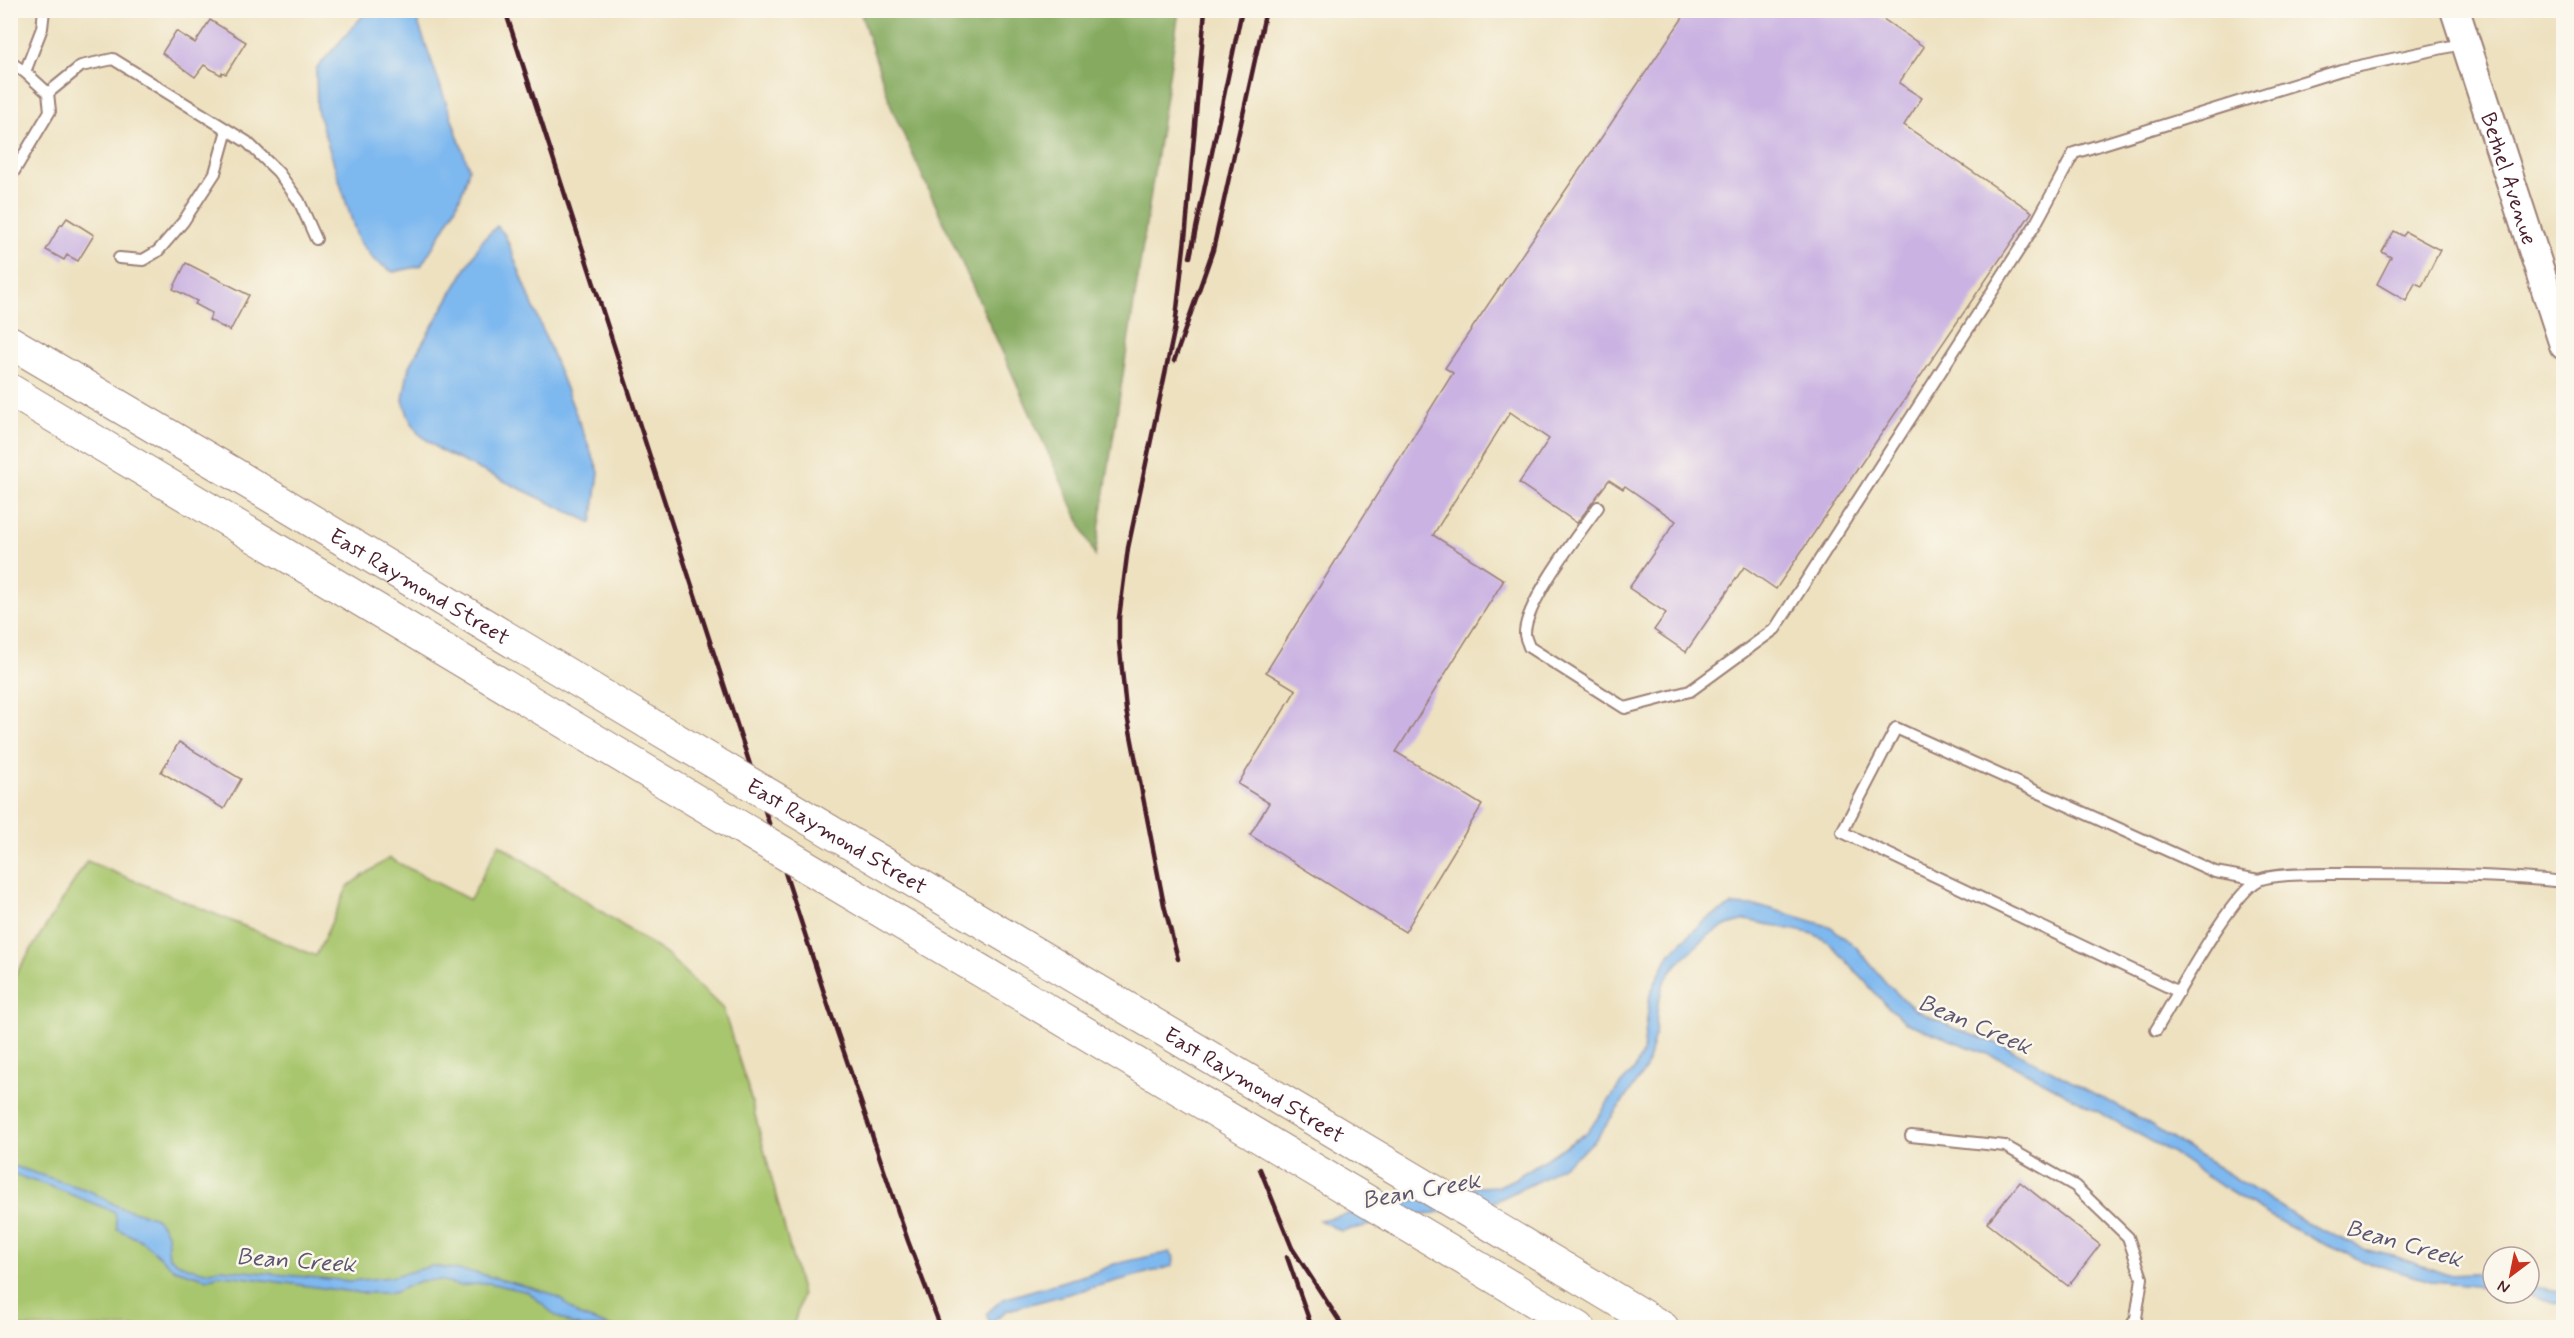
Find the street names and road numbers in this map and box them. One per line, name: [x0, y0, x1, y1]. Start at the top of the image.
street label: Bethel Avenue: [2473, 109, 2542, 249]
street label: East Raymond Street: [324, 523, 514, 652]
street label: East Raymond Street: [741, 773, 932, 902]
street label: East Raymond Street: [1158, 1021, 1349, 1151]

